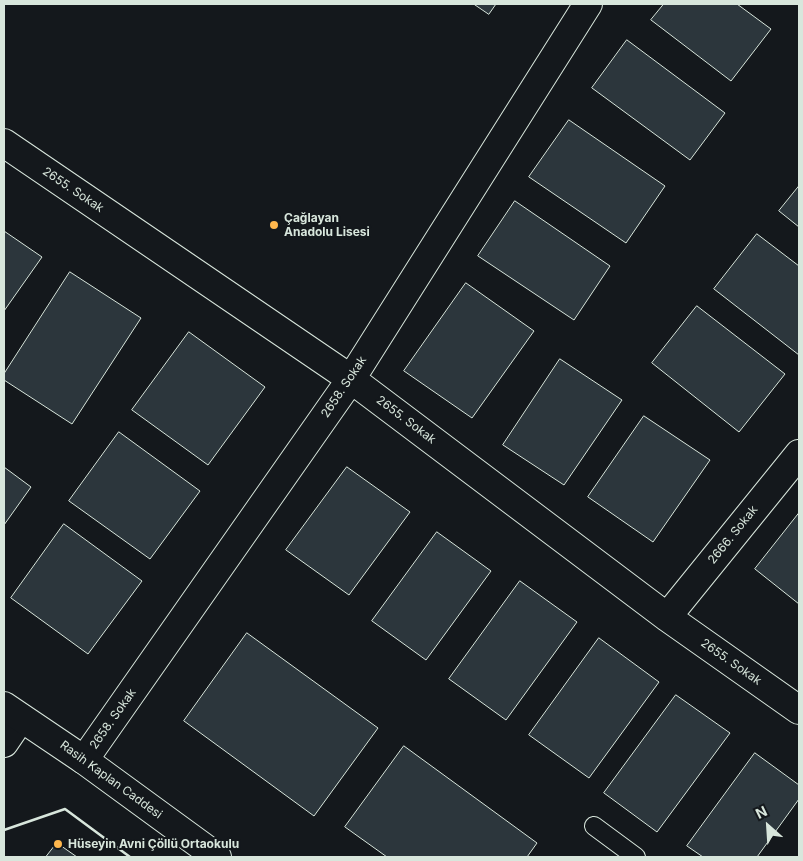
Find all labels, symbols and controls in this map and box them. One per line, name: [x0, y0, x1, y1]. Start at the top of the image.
street label: 2655. Sokak: [40, 164, 106, 216]
place label: Çağlayan Anadolu Lisesi: [284, 211, 370, 239]
marker: Çağlayan Anadolu Lisesi: [268, 219, 280, 231]
street label: 2658. Sokak: [318, 354, 370, 420]
street label: 2655. Sokak: [373, 393, 439, 447]
street label: 2666. Sokak: [705, 503, 761, 567]
street label: 2655. Sokak: [698, 636, 764, 688]
street label: 2658. Sokak: [87, 686, 139, 752]
street label: Rasih Kaplan Caddesi: [57, 738, 165, 822]
north arrow: [743, 801, 793, 851]
text: N: [753, 802, 770, 822]
place label: Hüseyin Avni Çöllü Ortaokulu: [68, 837, 239, 851]
marker: Hüseyin Avni Çöllü Ortaokulu: [52, 838, 64, 850]

